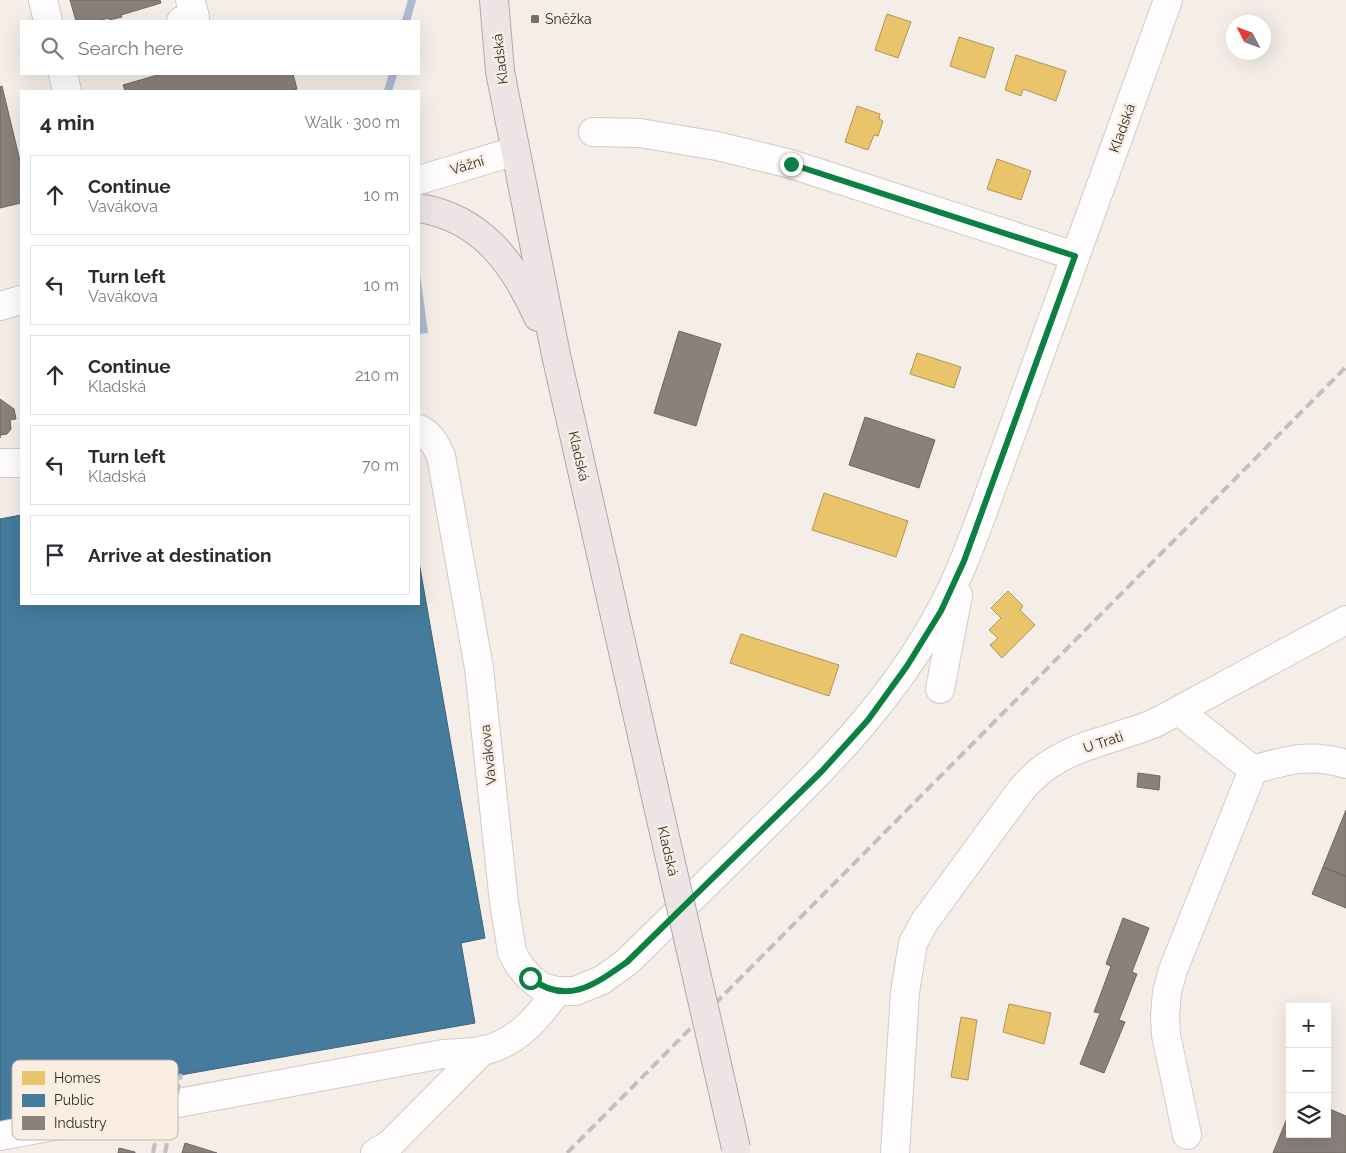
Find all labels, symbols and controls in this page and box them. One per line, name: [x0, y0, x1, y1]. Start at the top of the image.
place label: Sněžka: [545, 11, 592, 27]
marker: Sněžka: [529, 13, 541, 25]
north arrow: [1226, 15, 1271, 60]
search box: [20, 20, 420, 75]
street label: Kladská: [489, 33, 511, 85]
icon: search: [38, 34, 66, 62]
text: Search here: [78, 37, 184, 59]
street label: Kladská: [1106, 101, 1138, 155]
text: 4 min: [40, 110, 95, 135]
text: Walk · 300 m: [304, 113, 400, 132]
street label: Vážní: [448, 152, 487, 178]
route end: [780, 153, 803, 176]
text: Continue: [88, 175, 171, 197]
icon: ahead: [41, 181, 69, 209]
text: 10 m: [364, 186, 399, 205]
text: Vavákova: [88, 197, 158, 216]
text: Turn left: [88, 265, 165, 287]
icon: left: [41, 271, 69, 299]
text: 10 m: [364, 276, 399, 295]
text: Vavákova: [88, 287, 158, 306]
text: Continue: [88, 355, 171, 377]
icon: ahead: [41, 361, 69, 389]
text: 210 m: [355, 366, 399, 385]
text: Kladská: [88, 377, 146, 396]
street label: Kladská: [565, 429, 593, 483]
text: Turn left: [88, 445, 165, 467]
icon: left: [41, 451, 69, 479]
text: 70 m: [362, 456, 399, 475]
text: Kladská: [88, 467, 146, 486]
icon: arrive: [41, 541, 69, 569]
text: Arrive at destination: [88, 544, 272, 566]
street label: Vavákova: [477, 724, 499, 786]
street label: U Trati: [1081, 728, 1125, 756]
street label: Kladská: [654, 824, 682, 878]
route start: [519, 967, 542, 990]
map controls: [1286, 1003, 1331, 1138]
button: +: [1286, 1003, 1331, 1048]
button: −: [1286, 1048, 1331, 1093]
legend: [12, 1060, 178, 1140]
text: Homes: [54, 1070, 101, 1086]
text: Public: [54, 1092, 95, 1108]
button: layers: [1286, 1093, 1331, 1138]
text: Industry: [54, 1115, 107, 1131]

